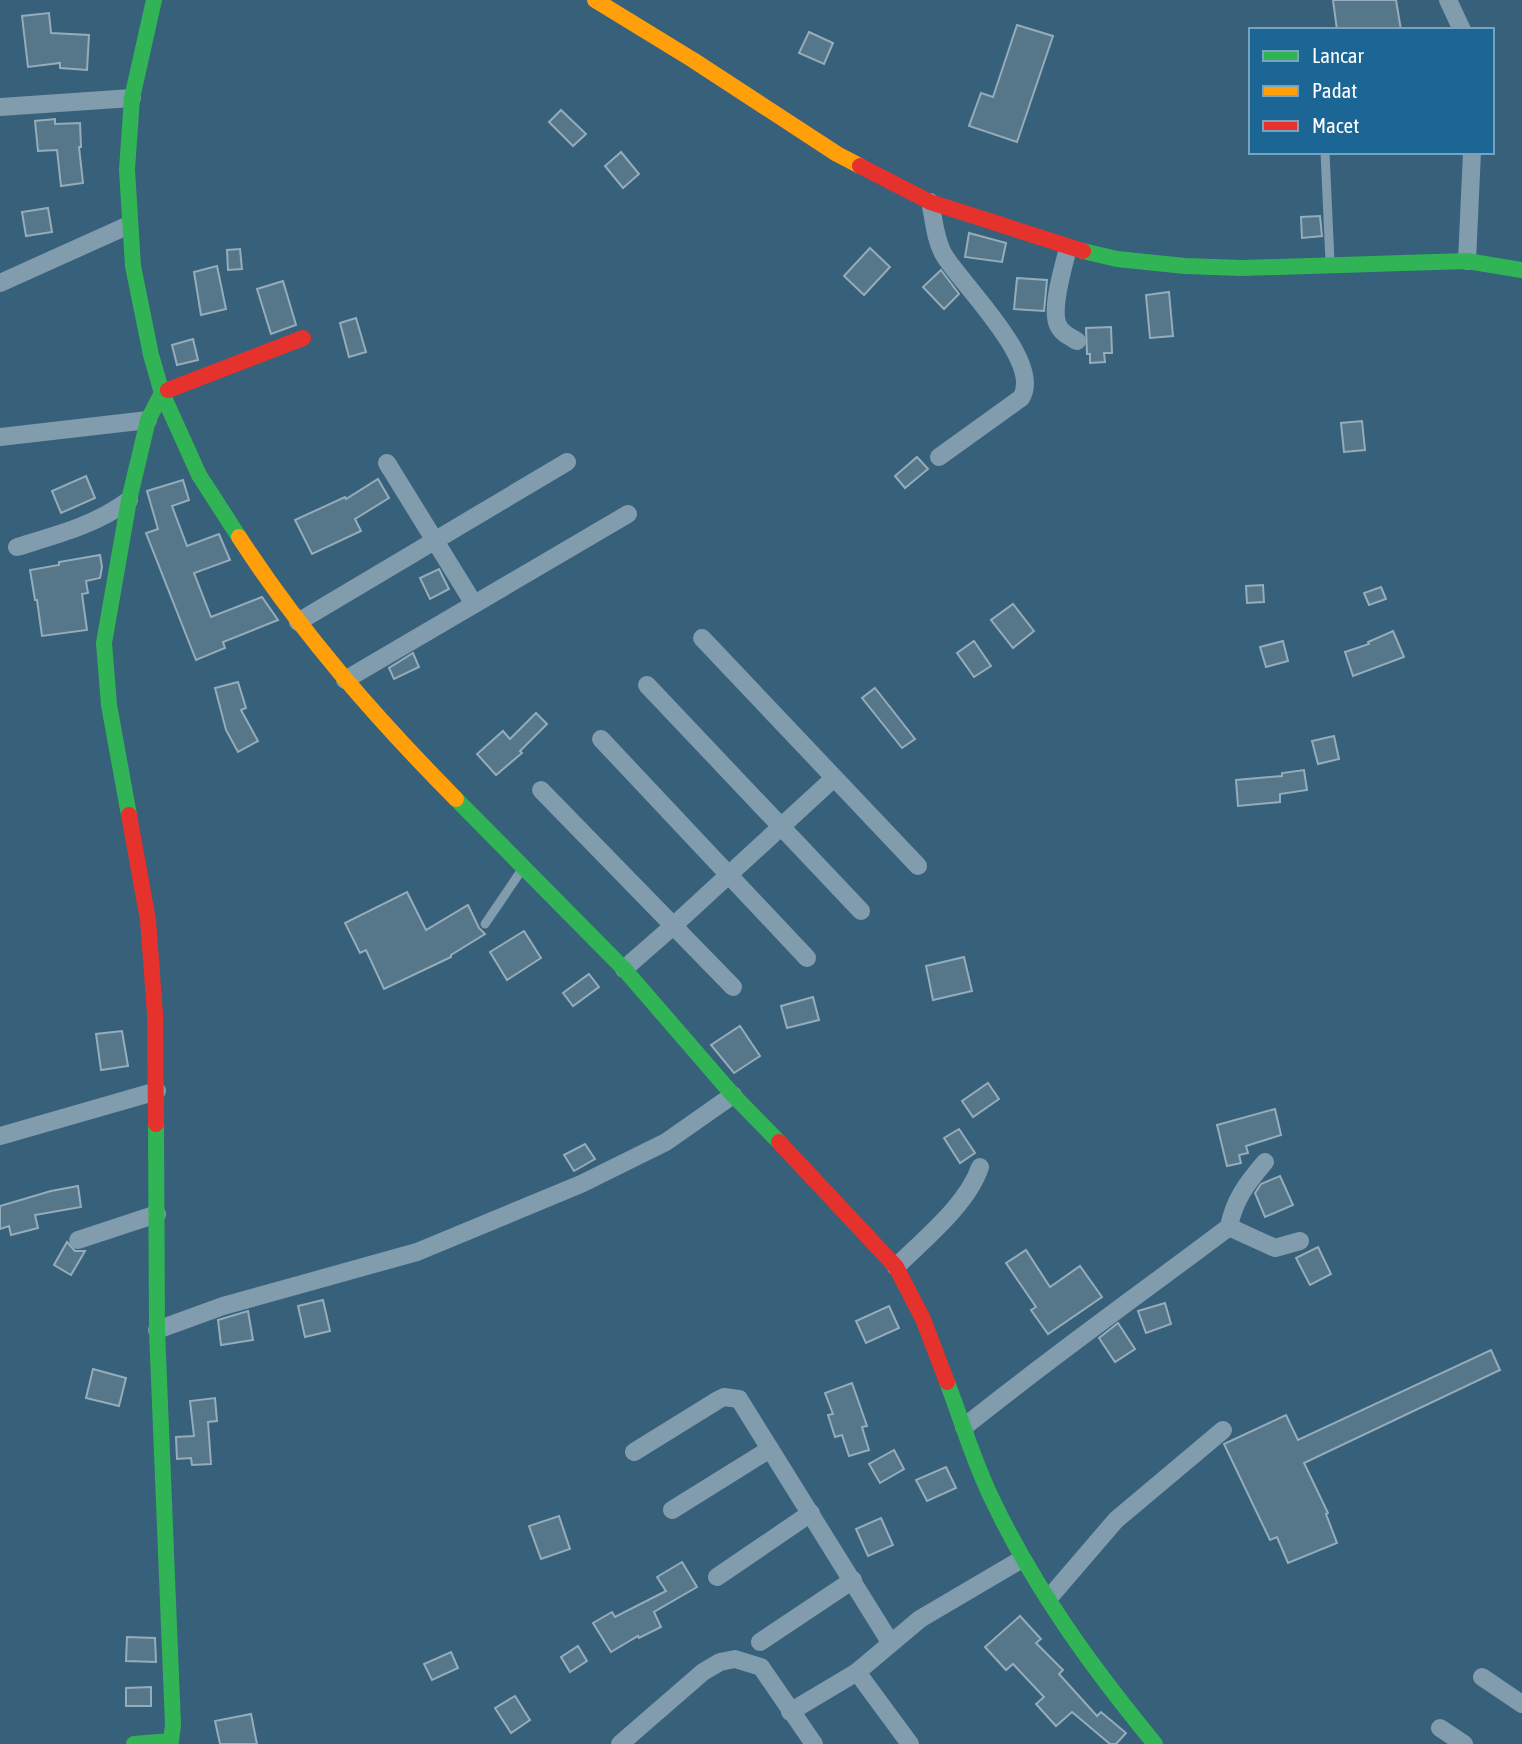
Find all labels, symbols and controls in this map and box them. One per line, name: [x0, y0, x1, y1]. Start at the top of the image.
legend: [1249, 28, 1494, 154]
text: Lancar: [1312, 43, 1365, 67]
text: Padat: [1312, 78, 1357, 102]
text: Macet: [1312, 113, 1359, 137]

